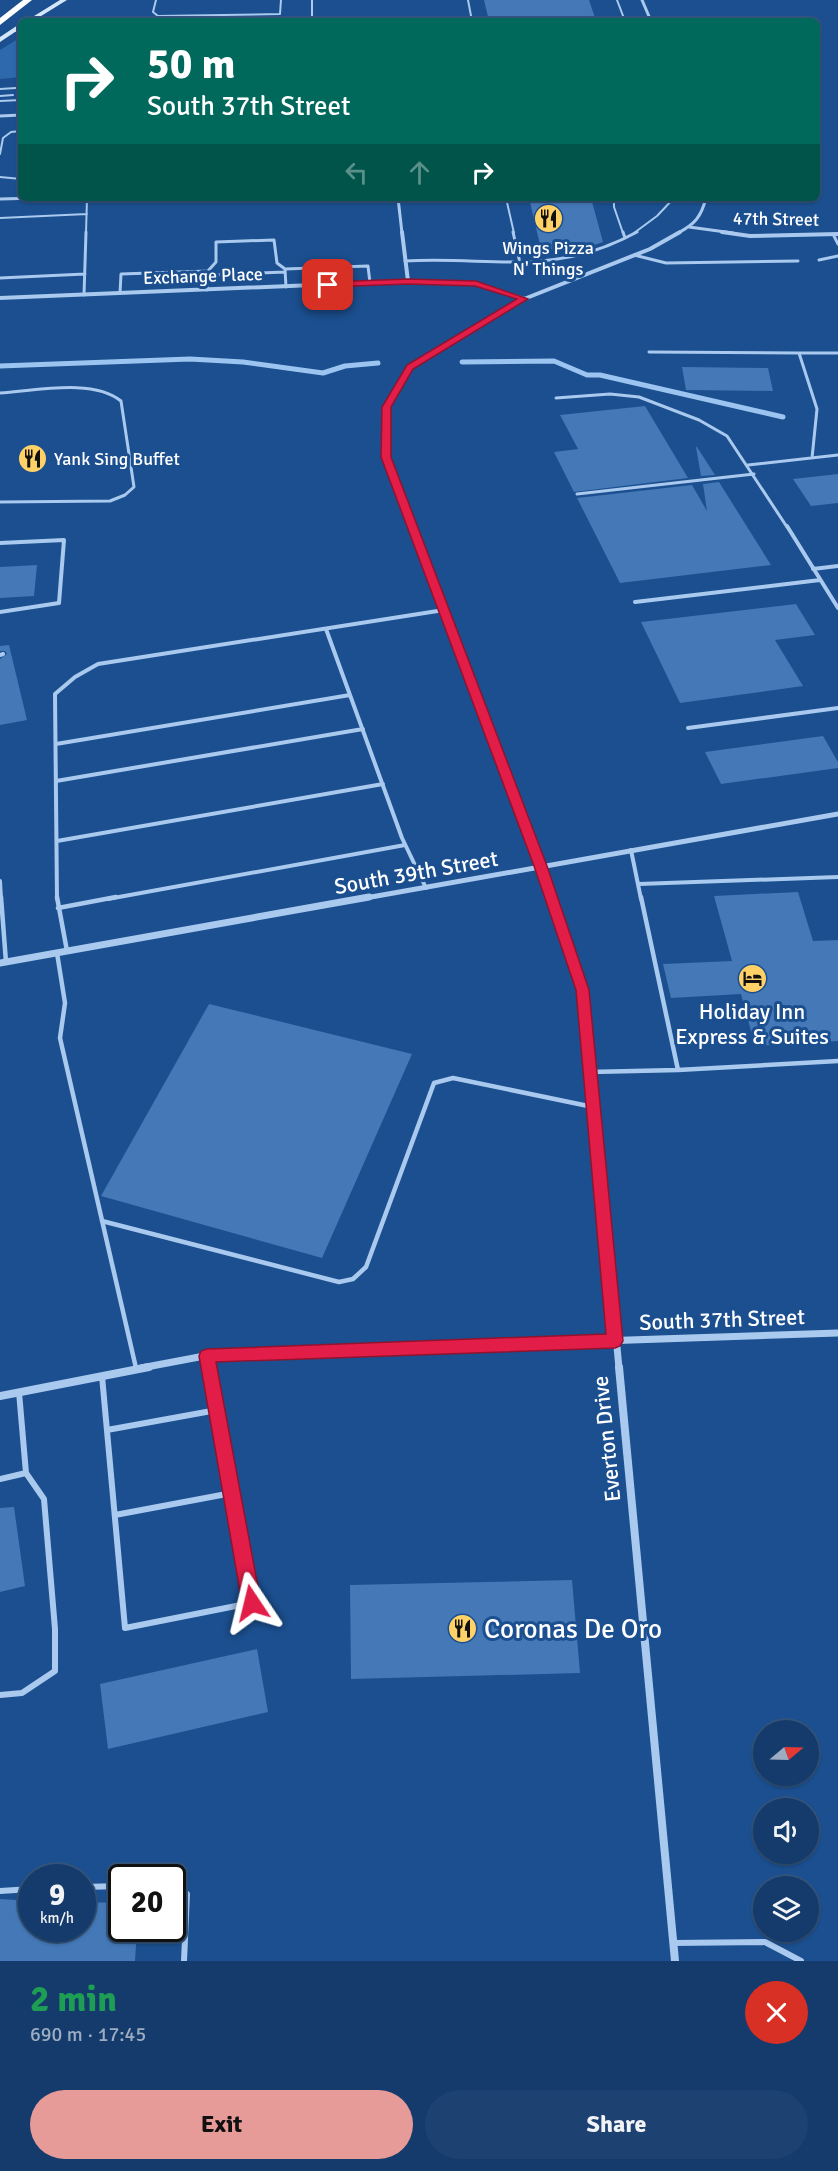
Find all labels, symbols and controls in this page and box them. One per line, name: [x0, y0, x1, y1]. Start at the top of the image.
text: 50 m: [147, 39, 236, 90]
icon: right: [48, 42, 126, 120]
text: South 37th Street: [147, 90, 351, 123]
icon: left: [340, 156, 373, 189]
icon: ahead: [403, 156, 436, 189]
icon: right: [466, 156, 499, 189]
restaurant icon: Wings Pizza N' Things: [532, 203, 564, 235]
street label: 47th Street: [733, 207, 819, 231]
place label: Wings Pizza N' Things: [502, 237, 594, 280]
pin: [302, 259, 353, 310]
street label: Exchange Place: [143, 263, 263, 289]
icon: arrive: [311, 268, 344, 301]
restaurant icon: Yank Sing Buffet: [17, 443, 49, 475]
place label: Yank Sing Buffet: [54, 448, 180, 470]
street label: South 39th Street: [332, 845, 500, 900]
hotel icon: Holiday Inn Express & Suites: [736, 963, 768, 995]
place label: Holiday Inn Express & Suites: [675, 998, 829, 1050]
street label: South 37th Street: [639, 1303, 806, 1336]
street label: Everton Drive: [586, 1375, 627, 1503]
position arrow: [220, 1571, 284, 1635]
restaurant icon: Coronas De Oro: [447, 1613, 479, 1645]
place label: Coronas De Oro: [484, 1613, 662, 1646]
north arrow: [753, 1720, 819, 1786]
map controls: [753, 1720, 819, 1942]
button: sound: [753, 1798, 819, 1864]
speed limit sign: 20: [108, 1864, 186, 1942]
button: layers: [753, 1876, 819, 1942]
text: 9: [49, 1877, 65, 1914]
text: km/h: [40, 1909, 74, 1927]
text: 2 min: [30, 1977, 117, 2022]
button: close: [745, 1981, 808, 2044]
text: 690 m · 17:45: [30, 2022, 146, 2047]
button: Exit: [30, 2090, 413, 2159]
button: Share: [425, 2090, 808, 2159]

